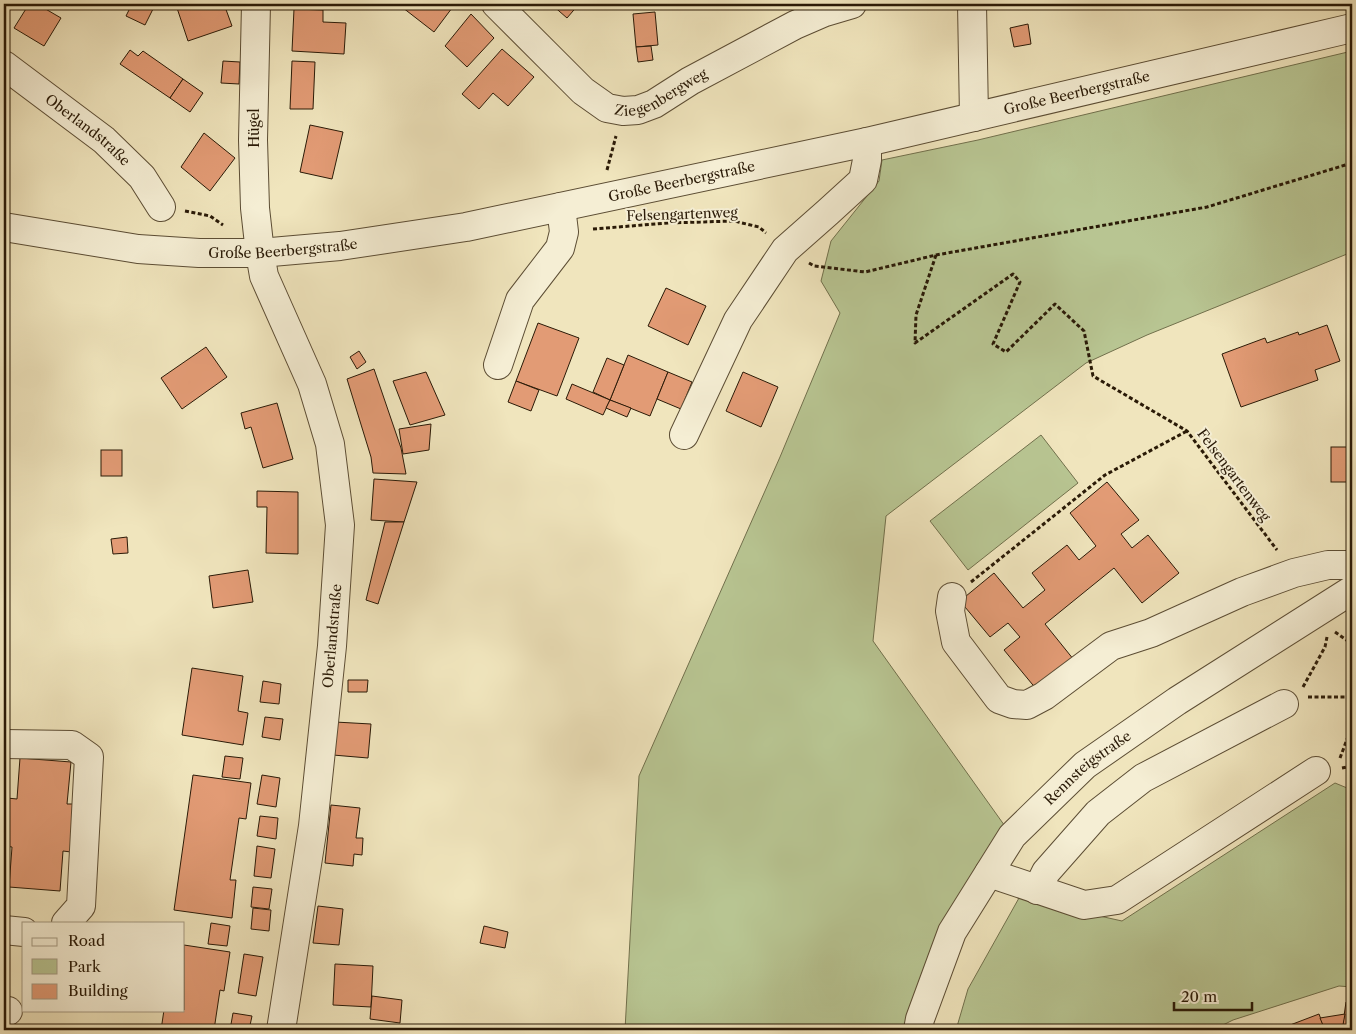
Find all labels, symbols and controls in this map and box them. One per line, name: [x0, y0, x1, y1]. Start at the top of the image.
street label: Ziegenbergweg: [613, 64, 711, 120]
street label: Große Beerbergstraße: [1002, 67, 1152, 119]
street label: Oberlandstraße: [42, 90, 134, 170]
street label: Hügel: [245, 108, 263, 148]
street label: Große Beerbergstraße: [607, 157, 757, 206]
street label: Felsengartenweg: [626, 203, 739, 225]
street label: Große Beerbergstraße: [208, 234, 359, 262]
street label: Felsengartenweg: [1193, 425, 1275, 525]
street label: Oberlandstraße: [318, 583, 346, 689]
street label: Rennsteigstraße: [1040, 727, 1135, 809]
legend: [22, 922, 185, 1012]
text: Road: [68, 931, 105, 950]
text: Park: [68, 957, 102, 976]
scale bar: [1174, 979, 1251, 1011]
text: Building: [68, 981, 128, 1000]
text: 20 m: [1181, 987, 1217, 1006]

